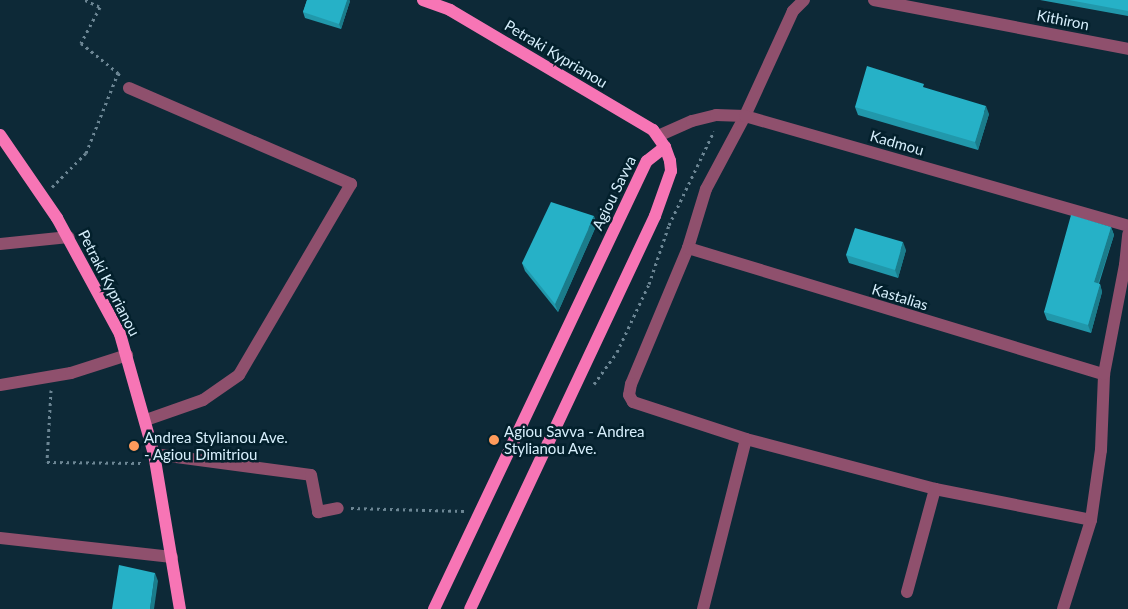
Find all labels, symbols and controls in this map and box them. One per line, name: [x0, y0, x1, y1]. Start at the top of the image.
street label: Kithiron: [1035, 6, 1091, 34]
street label: Petraki Kyprianou: [501, 16, 611, 92]
street label: Kadmou: [868, 127, 926, 159]
street label: Agiou Savva: [588, 153, 640, 233]
street label: Petraki Kyprianou: [74, 227, 144, 339]
street label: Kastalias: [870, 280, 930, 314]
place label: Agiou Savva - Andrea Stylianou Ave.: [504, 422, 645, 457]
place label: Andrea Stylianou Ave. - Agiou Dimitriou: [144, 428, 288, 463]
marker: Agiou Savva - Andrea Stylianou Ave.: [488, 434, 500, 446]
marker: Andrea Stylianou Ave. - Agiou Dimitriou: [128, 440, 140, 452]

